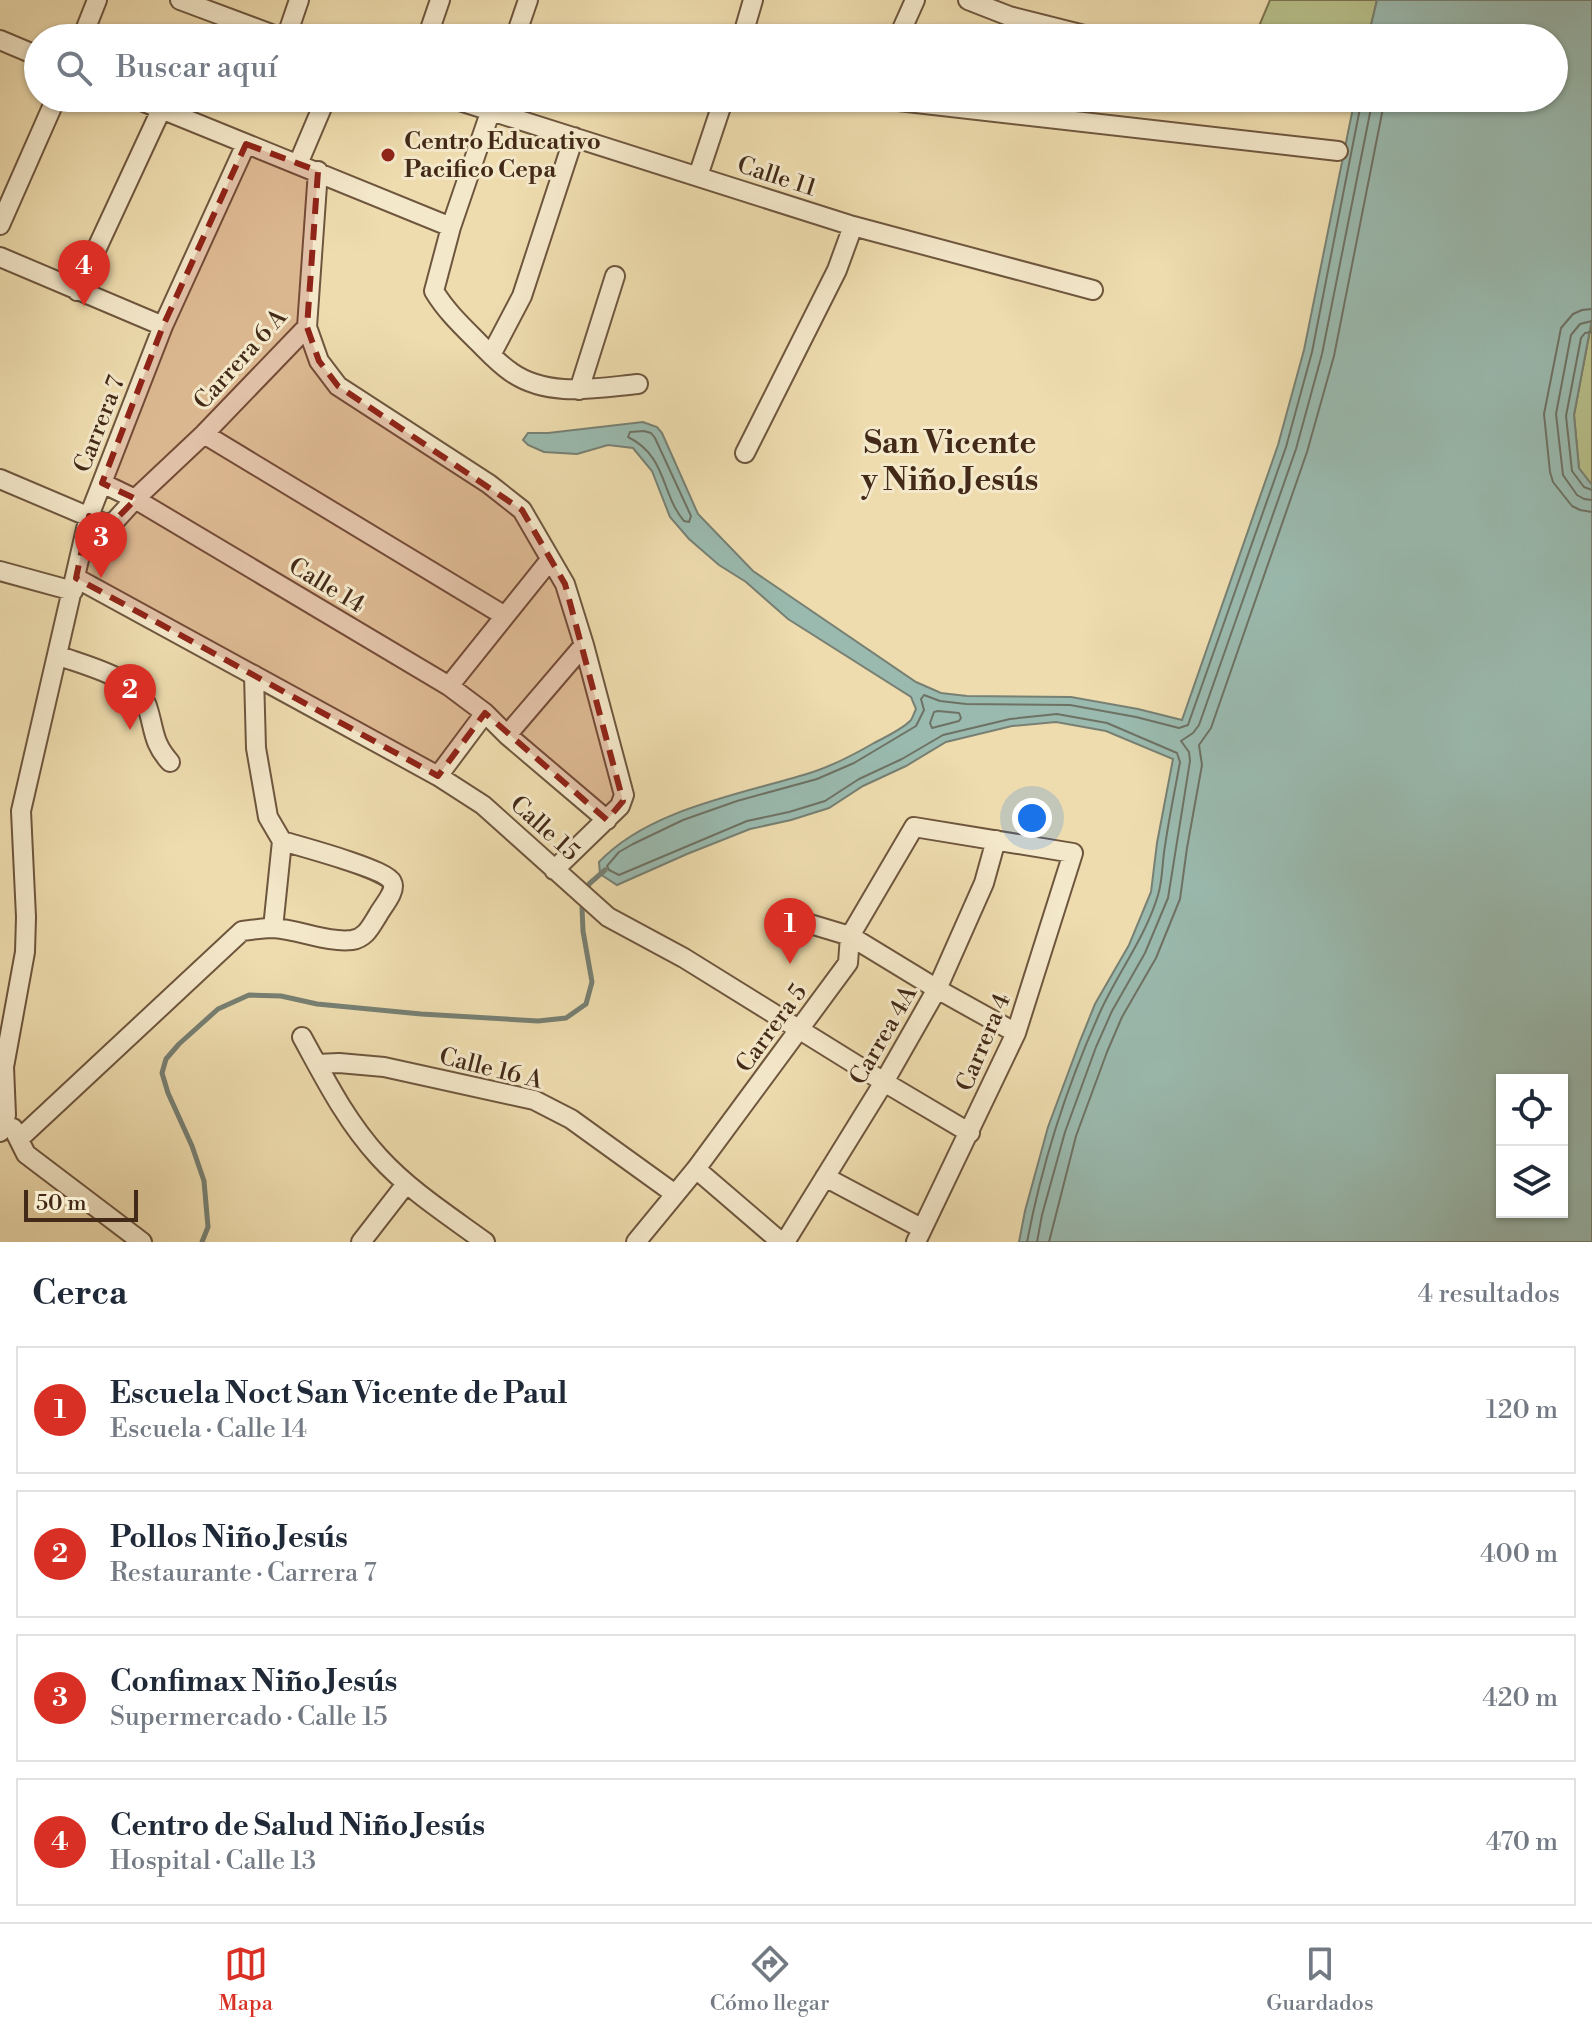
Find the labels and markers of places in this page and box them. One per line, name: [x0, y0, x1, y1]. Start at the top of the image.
place label: Centro Educativo Pacifico Cepa: [404, 127, 601, 185]
marker: Centro Educativo Pacifico Cepa: [379, 146, 397, 164]
pin: 4: [58, 240, 110, 306]
pin: 3: [75, 512, 127, 578]
pin: 2: [104, 664, 156, 730]
pin: 1: [764, 898, 816, 964]

